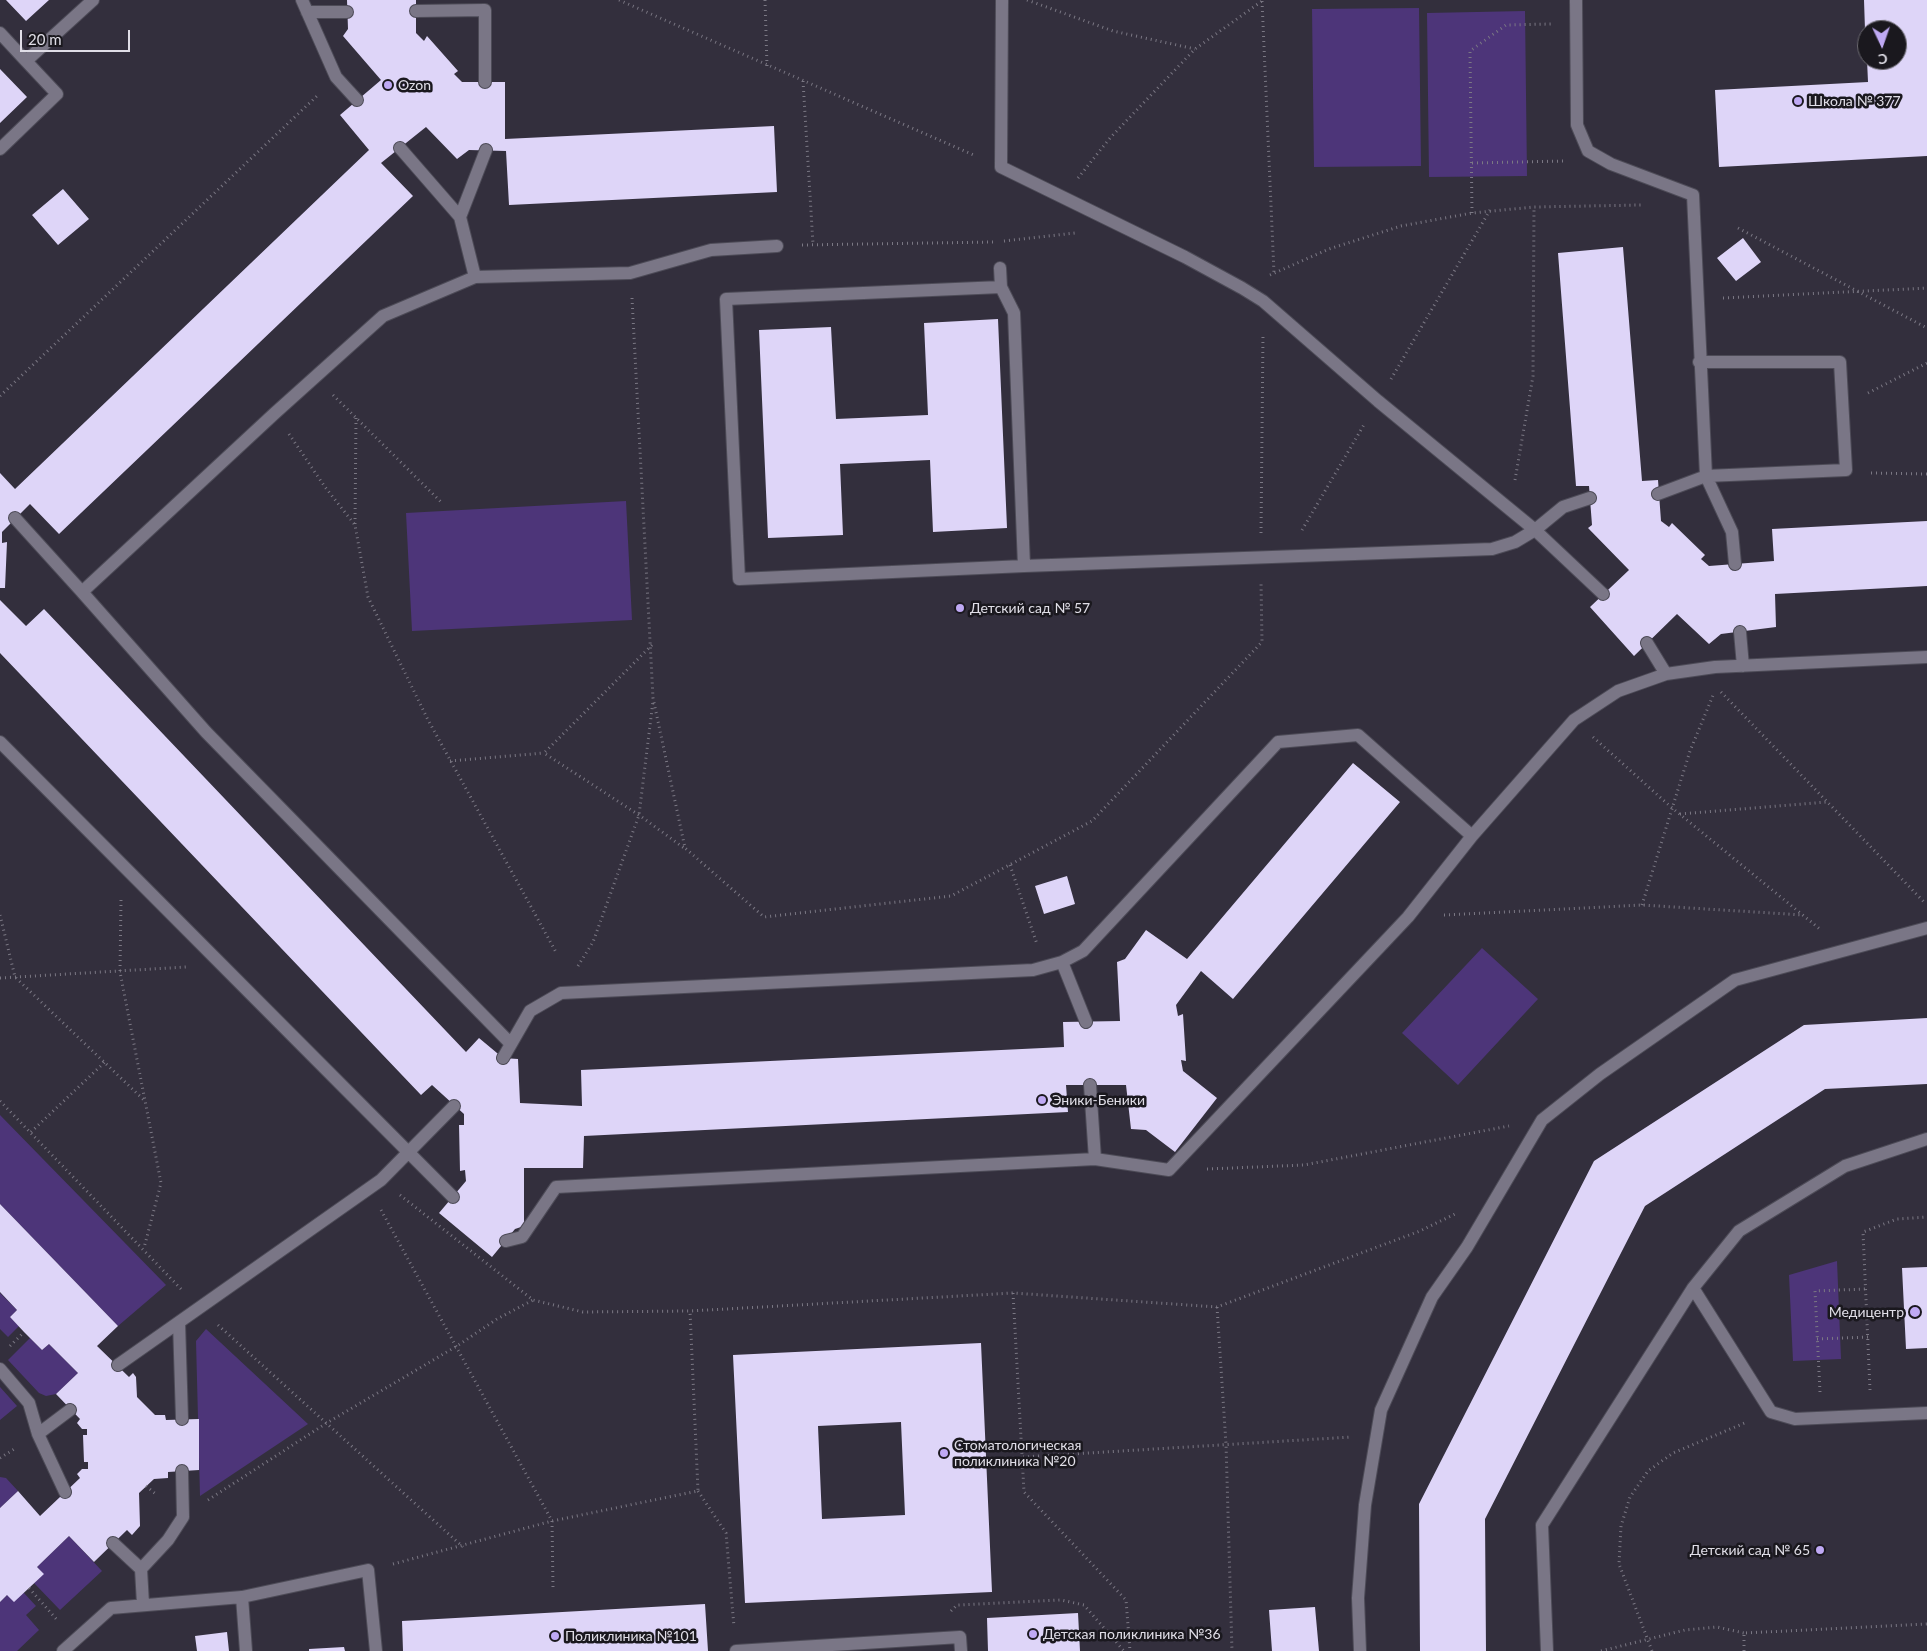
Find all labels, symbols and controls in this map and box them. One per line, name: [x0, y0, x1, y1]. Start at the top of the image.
scale bar: [22, 20, 132, 52]
north arrow: [1857, 20, 1907, 70]
text: 20 m: [28, 30, 62, 48]
text: С: [1878, 51, 1888, 68]
place label: Ozon: [398, 77, 431, 93]
marker: Ozon: [382, 79, 394, 91]
place label: Школа № 377: [1808, 93, 1901, 109]
marker: Школа № 377: [1792, 95, 1804, 107]
place label: Детский сад № 57: [970, 600, 1090, 616]
marker: Детский сад № 57: [954, 602, 966, 614]
place label: Эники-Беники: [1052, 1092, 1145, 1108]
marker: Эники-Беники: [1036, 1094, 1048, 1106]
place label: Медицентр: [1829, 1304, 1904, 1320]
marker: Медицентр: [1908, 1305, 1922, 1319]
place label: Стоматологическая поликлиника №20: [954, 1437, 1081, 1470]
marker: Стоматологическая поликлиника №20: [938, 1447, 950, 1459]
place label: Детский сад № 65: [1690, 1542, 1810, 1558]
marker: Детский сад № 65: [1814, 1544, 1826, 1556]
place label: Детская поликлиника №36: [1043, 1626, 1221, 1642]
place label: Поликлиника №101: [565, 1628, 697, 1644]
marker: Детская поликлиника №36: [1027, 1628, 1039, 1640]
marker: Поликлиника №101: [549, 1630, 561, 1642]

